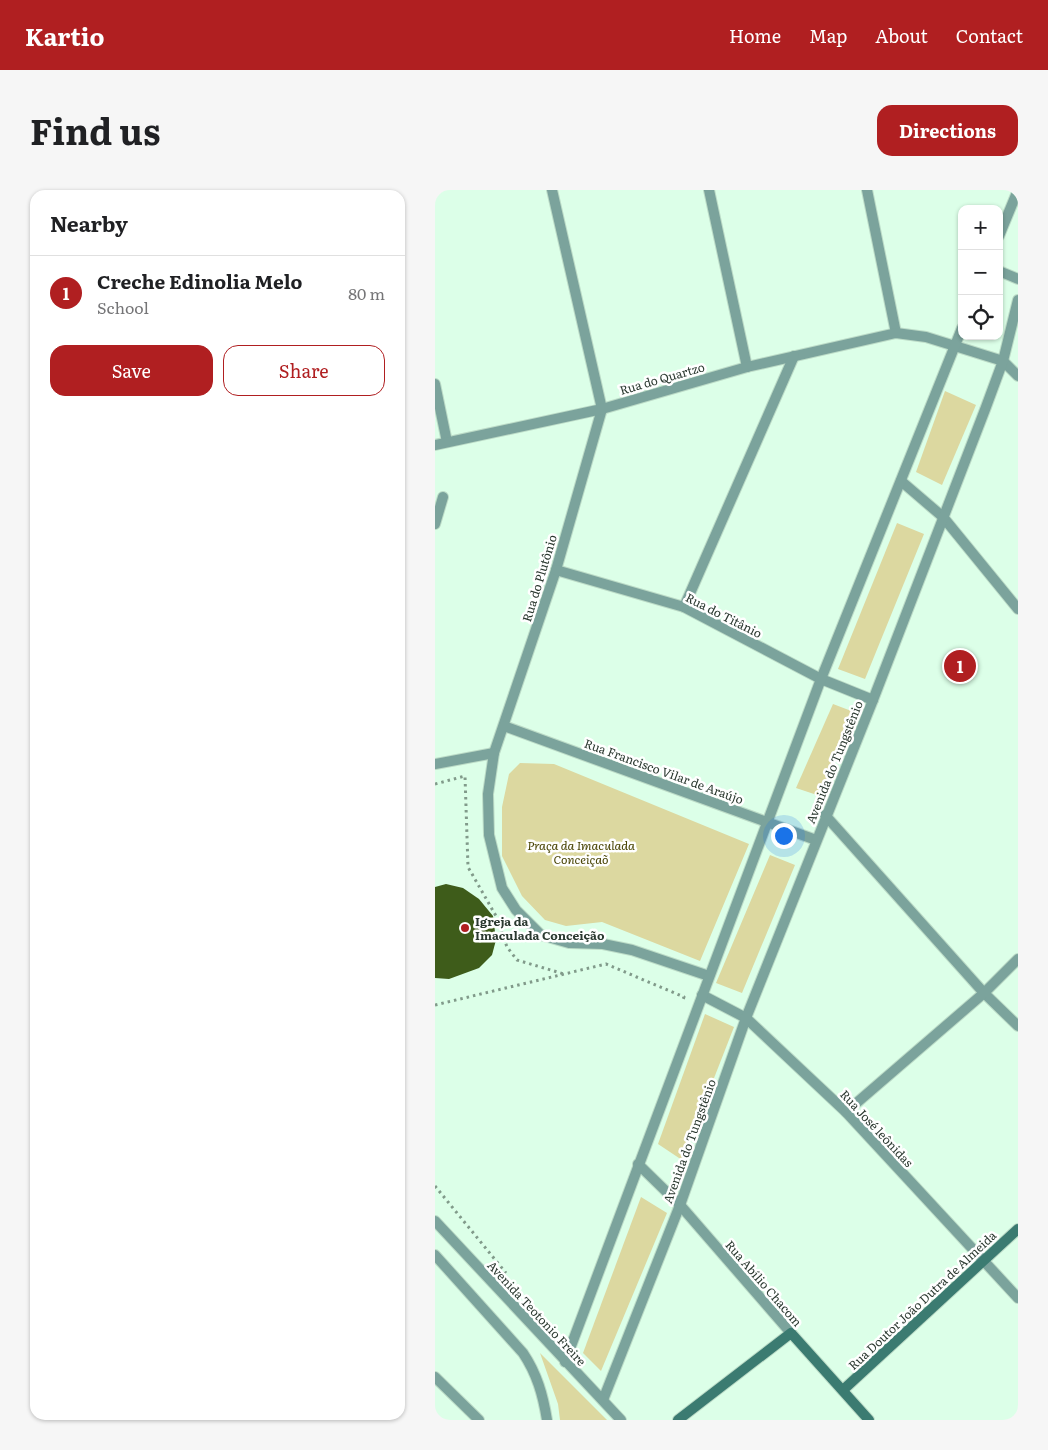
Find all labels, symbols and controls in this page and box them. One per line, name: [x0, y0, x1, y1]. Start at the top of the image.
text: Kartio: [25, 18, 104, 53]
text: Home: [729, 22, 781, 49]
text: Map: [809, 22, 847, 49]
text: About: [875, 22, 928, 49]
text: Contact: [956, 22, 1023, 49]
text: Find us: [30, 104, 160, 156]
button: Directions: [877, 105, 1018, 156]
map controls: [958, 205, 1003, 340]
button: +: [958, 205, 1003, 250]
text: Nearby: [50, 207, 128, 238]
button: −: [958, 250, 1003, 295]
text: Creche Edinolia Melo: [97, 267, 302, 295]
text: 1: [63, 281, 69, 305]
text: 80 m: [348, 281, 385, 305]
text: School: [97, 295, 149, 319]
button: locate: [958, 295, 1003, 340]
button: Save: [50, 345, 213, 396]
button: Share: [223, 345, 385, 396]
street label: Rua do Quartzo: [617, 357, 707, 399]
street label: Rua do Plutônio: [517, 532, 561, 624]
street label: Rua do Titânio: [683, 588, 765, 642]
pin: 1: [944, 647, 976, 685]
street label: Avenida do Tungstênio: [801, 698, 867, 826]
street label: Rua Francisco Vilar de Araújo: [582, 734, 746, 808]
your location: [771, 823, 797, 849]
park label: Praça da Imaculada Conceiçaõ: [527, 836, 635, 868]
place label: Igreja da Imaculada Conceição: [475, 912, 605, 944]
marker: Igreja da Imaculada Conceição: [459, 922, 471, 934]
street label: Avenida do Tungstênio: [658, 1076, 720, 1206]
street label: Rua José leônidas: [836, 1085, 918, 1171]
street label: Rua Doutor João Dutra de Almeida: [844, 1226, 1000, 1374]
street label: Rua Abílio Chacom: [721, 1236, 807, 1330]
street label: Avenida Teotonio Freire: [483, 1257, 591, 1369]

